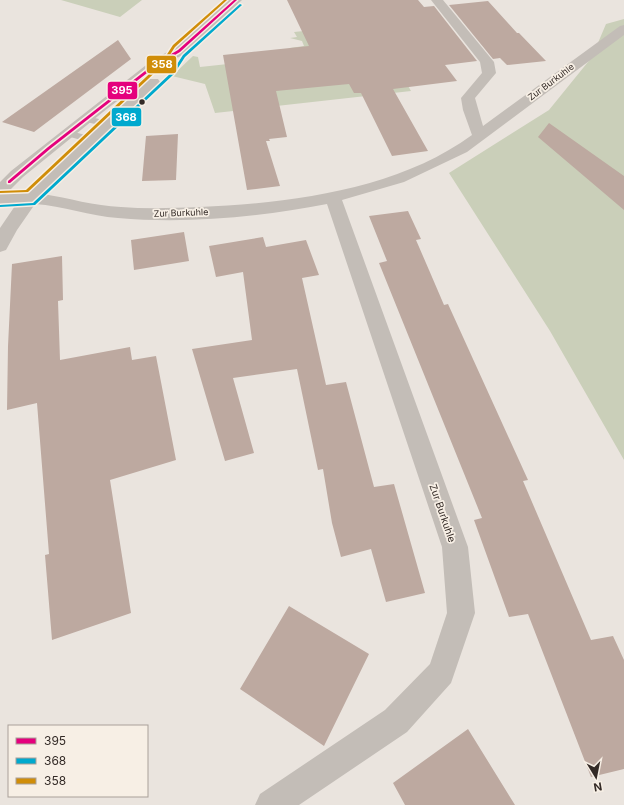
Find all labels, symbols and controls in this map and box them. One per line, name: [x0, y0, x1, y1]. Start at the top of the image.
line badge: 358: [146, 55, 177, 74]
text: 358: [151, 57, 173, 71]
street label: Zur Burkuhle: [526, 61, 576, 102]
line badge: 395: [107, 81, 138, 100]
text: 395: [111, 83, 133, 97]
unlabelled marker: [137, 97, 147, 107]
line badge: 368: [111, 107, 142, 127]
text: 368: [115, 110, 137, 124]
street label: Zur Burkuhle: [153, 206, 208, 219]
street label: Zur Burkuhle: [427, 482, 459, 544]
legend: [8, 725, 148, 797]
text: 395: [44, 733, 66, 748]
text: 368: [44, 753, 66, 768]
north arrow: [576, 757, 616, 797]
text: 358: [44, 773, 66, 788]
text: N: [592, 779, 603, 794]

